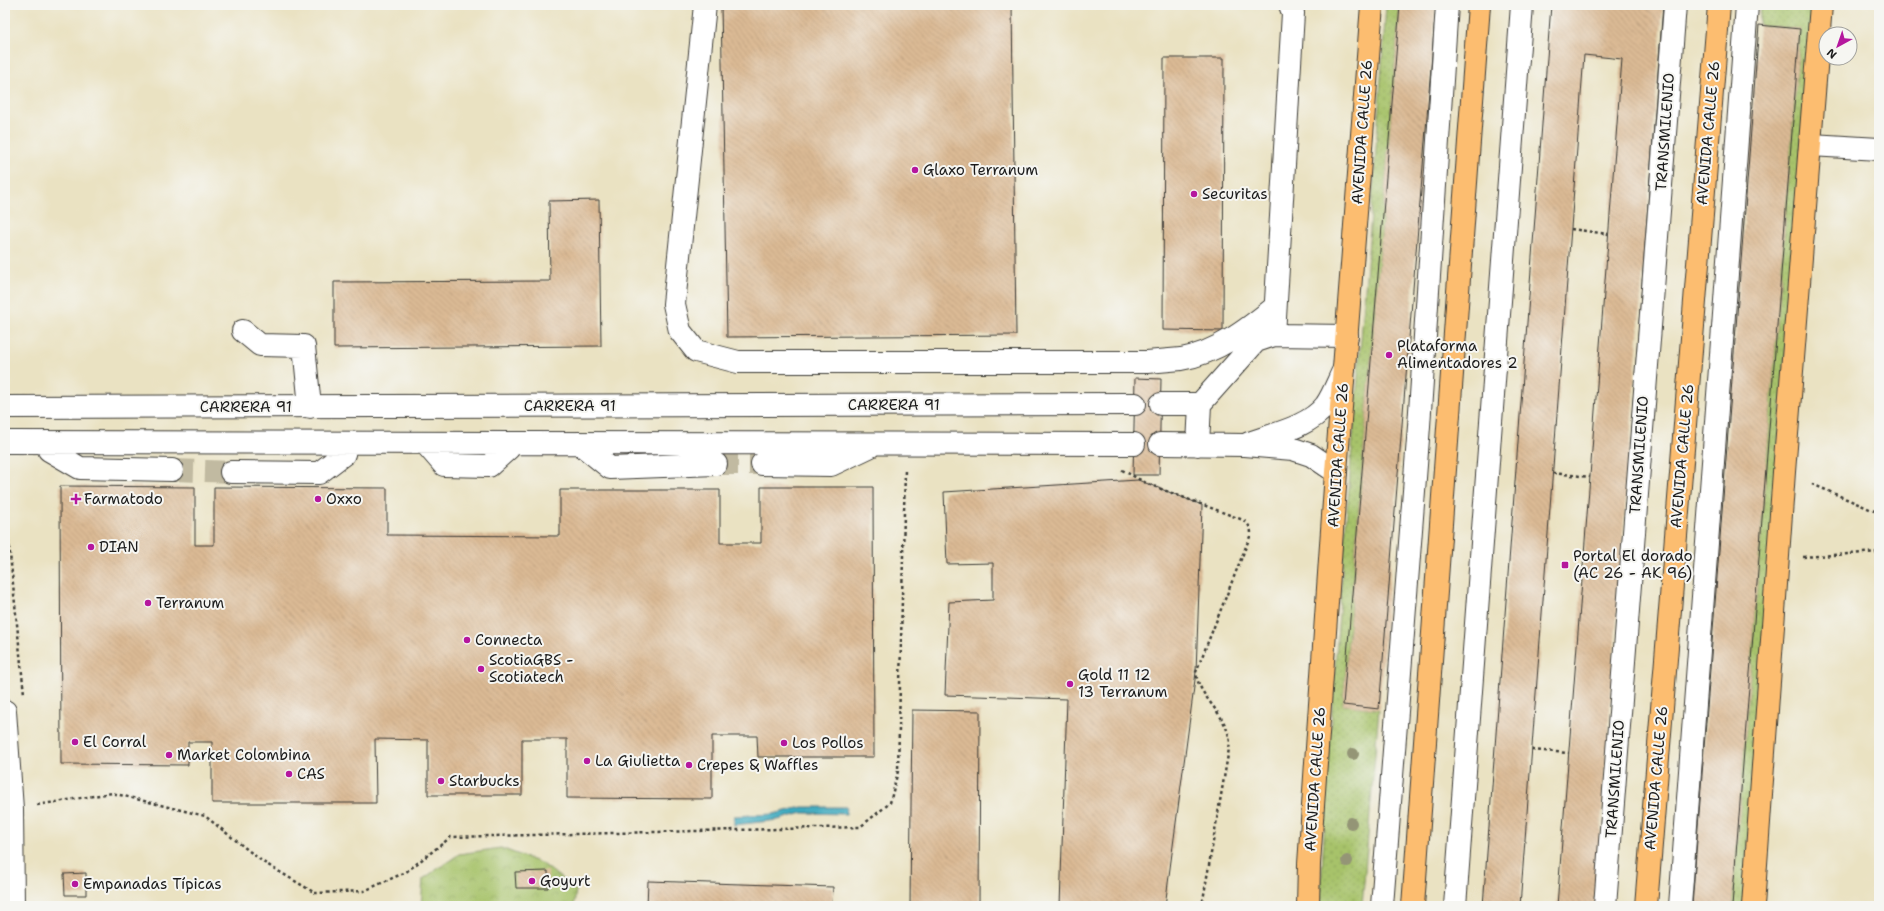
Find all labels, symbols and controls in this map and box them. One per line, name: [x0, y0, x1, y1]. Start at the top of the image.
north arrow: [1818, 26, 1858, 66]
text: N: [1824, 45, 1840, 62]
street label: AVENIDA CALLE 26: [1347, 59, 1377, 205]
street label: AVENIDA CALLE 26: [1692, 60, 1724, 206]
street label: TRANSMILENIO: [1651, 72, 1679, 192]
place label: Glaxo Terranum: [923, 160, 1038, 180]
marker: Glaxo Terranum: [910, 165, 920, 175]
place label: Securitas: [1202, 184, 1268, 204]
marker: Securitas: [1189, 189, 1199, 199]
place label: Plataforma Alimentadores 2: [1397, 336, 1518, 373]
marker: Plataforma Alimentadores 2: [1384, 350, 1394, 360]
street label: AVENIDA CALLE 26: [1323, 382, 1353, 528]
street label: AVENIDA CALLE 26: [1666, 383, 1698, 529]
street label: CARRERA 91: [848, 395, 940, 415]
street label: TRANSMILENIO: [1625, 395, 1653, 515]
street label: CARRERA 91: [524, 396, 616, 416]
street label: CARRERA 91: [200, 397, 292, 417]
place label: Farmatodo: [84, 489, 163, 509]
place label: Oxxo: [326, 489, 362, 509]
marker: Farmatodo: [71, 494, 81, 504]
marker: Oxxo: [313, 494, 323, 504]
place label: DIAN: [99, 537, 139, 557]
marker: DIAN: [86, 542, 96, 552]
place label: Portal El dorado (AC 26 - AK 96): [1573, 546, 1693, 583]
marker: Portal El dorado (AC 26 - AK 96): [1560, 560, 1570, 570]
place label: Terranum: [156, 593, 224, 613]
marker: Terranum: [143, 598, 153, 608]
place label: Connecta: [475, 630, 543, 650]
marker: Connecta: [462, 635, 472, 645]
place label: ScotiaGBS - Scotiatech: [489, 650, 574, 687]
marker: ScotiaGBS - Scotiatech: [476, 664, 486, 674]
place label: Gold 11 12 13 Terranum: [1078, 665, 1168, 702]
marker: Gold 11 12 13 Terranum: [1065, 679, 1075, 689]
street label: AVENIDA CALLE 26: [1640, 705, 1672, 851]
street label: AVENIDA CALLE 26: [1300, 706, 1330, 852]
street label: TRANSMILENIO: [1601, 719, 1629, 839]
place label: El Corral: [83, 732, 147, 752]
place label: Los Pollos: [792, 733, 864, 753]
marker: El Corral: [70, 737, 80, 747]
marker: Los Pollos: [779, 738, 789, 748]
place label: Market Colombina: [177, 745, 311, 765]
marker: Market Colombina: [164, 750, 174, 760]
place label: La Giulietta: [595, 751, 681, 771]
place label: Crepes & Waffles: [697, 755, 818, 775]
marker: La Giulietta: [582, 756, 592, 766]
marker: Crepes & Waffles: [684, 760, 694, 770]
place label: CAS: [297, 764, 325, 784]
marker: CAS: [284, 769, 294, 779]
place label: Starbucks: [449, 771, 520, 791]
marker: Starbucks: [436, 776, 446, 786]
place label: Goyurt: [540, 871, 591, 891]
place label: Empanadas Típicas: [83, 874, 222, 894]
marker: Goyurt: [527, 876, 537, 886]
marker: Empanadas Típicas: [70, 879, 80, 889]

